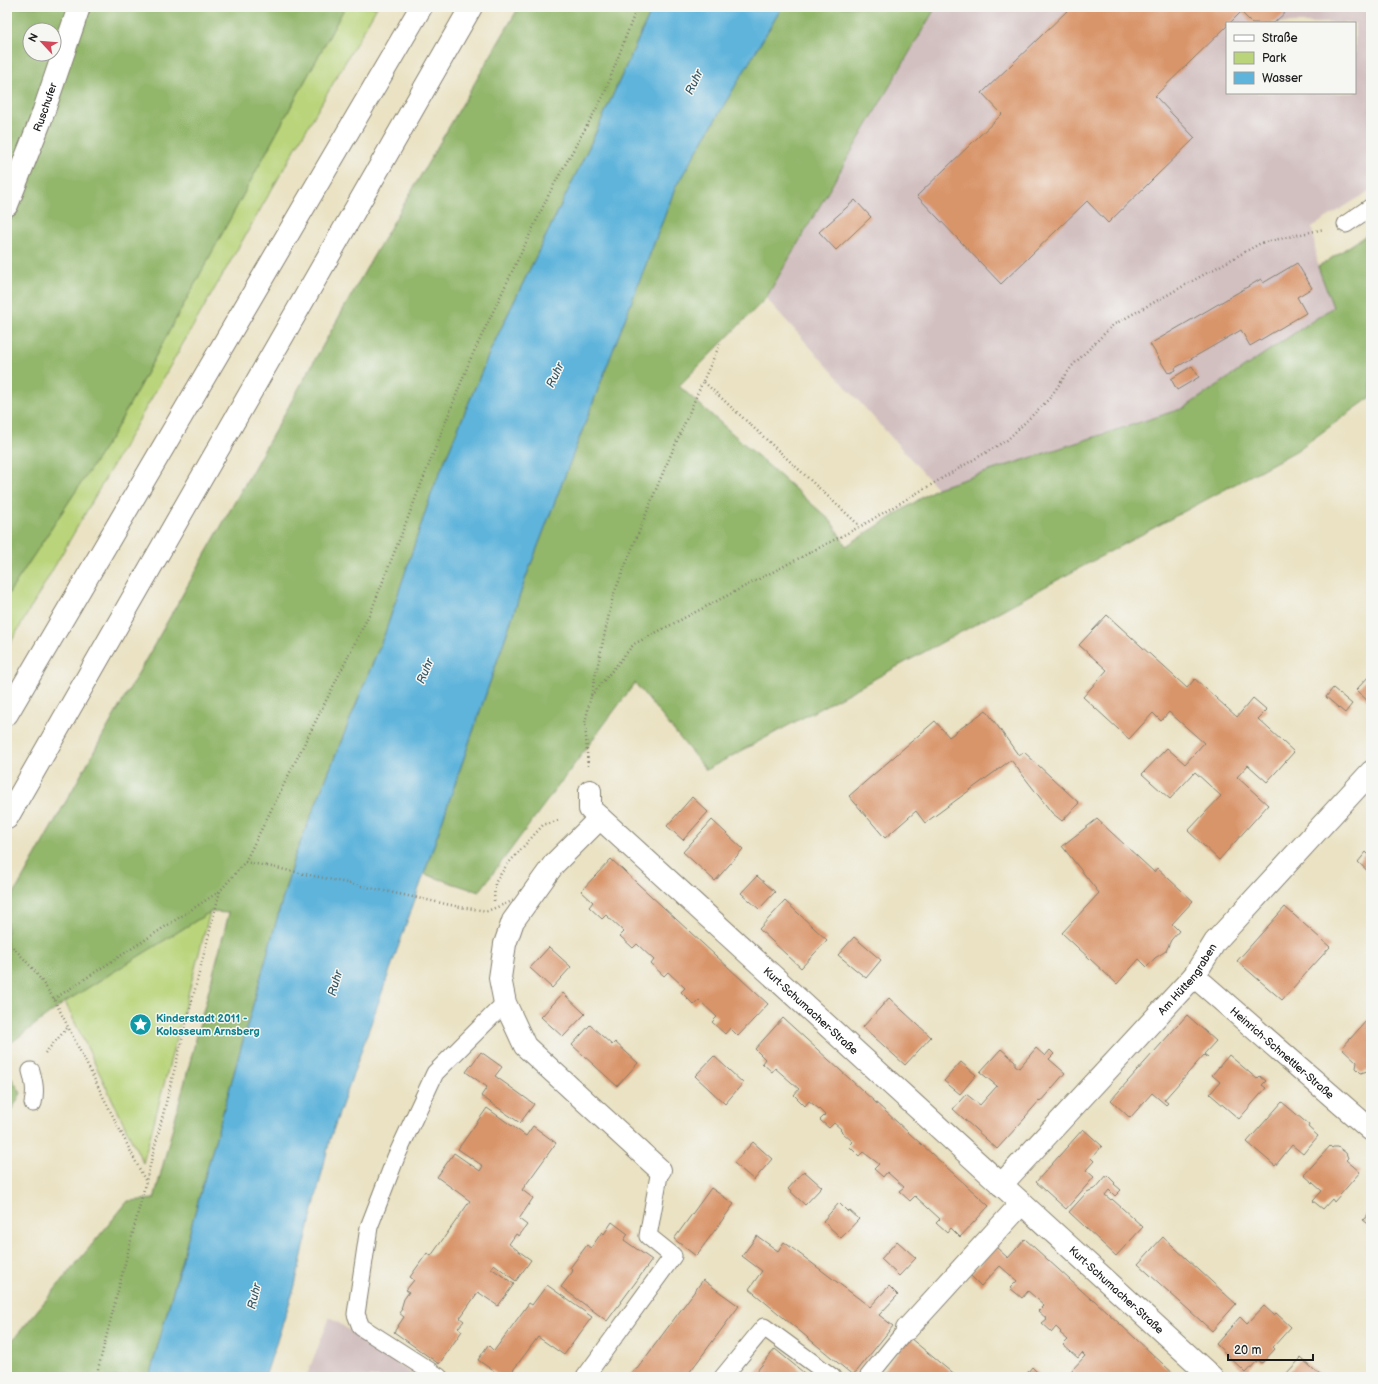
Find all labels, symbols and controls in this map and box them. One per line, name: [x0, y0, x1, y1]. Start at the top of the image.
north arrow: [22, 22, 62, 62]
legend: [1226, 22, 1356, 94]
text: N: [26, 31, 41, 44]
text: Straße: [1262, 31, 1298, 46]
text: Park: [1262, 51, 1286, 66]
water label: Ruhr: [682, 66, 707, 97]
text: Wasser: [1262, 71, 1303, 86]
street label: Ruschufer: [31, 80, 60, 134]
water label: Ruhr: [543, 359, 568, 390]
water label: Ruhr: [414, 655, 438, 686]
street label: Am Hüttengraben: [1155, 941, 1220, 1018]
street label: Kurt-Schumacher-Straße: [761, 965, 861, 1058]
water label: Ruhr: [325, 967, 347, 998]
street label: Heinrich-Schnettler-Straße: [1227, 1004, 1337, 1102]
place icon: Kinderstadt 2011 - Kolosseum Arnsberg: [128, 1011, 154, 1037]
place label: Kinderstadt 2011 - Kolosseum Arnsberg: [156, 1012, 260, 1038]
street label: Kurt-Schumacher-Straße: [1066, 1244, 1166, 1337]
water label: Ruhr: [244, 1280, 265, 1311]
scale bar: [1228, 1336, 1313, 1362]
text: 20 m: [1234, 1343, 1261, 1358]

